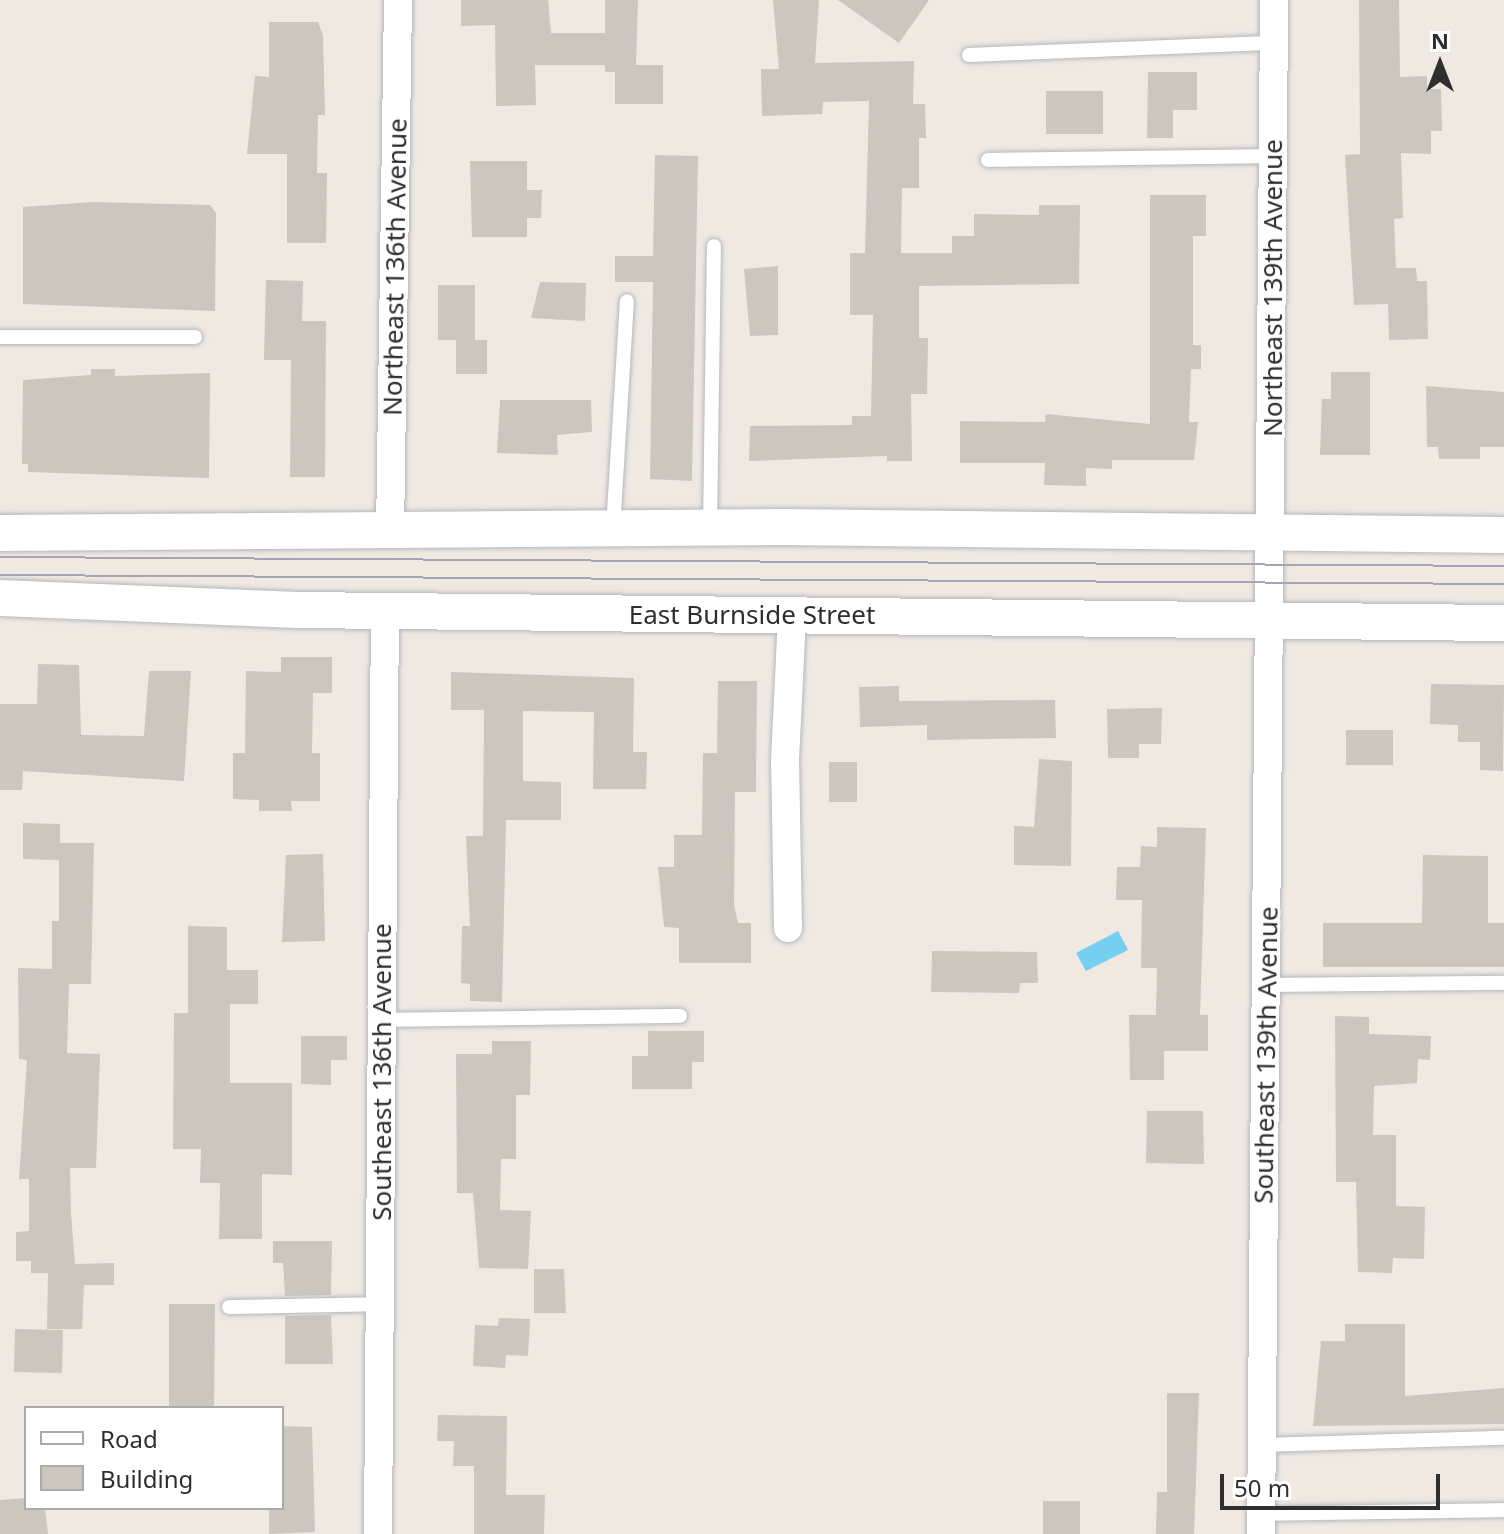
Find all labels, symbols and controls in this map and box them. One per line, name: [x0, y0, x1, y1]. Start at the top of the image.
north arrow: [1400, 24, 1480, 104]
text: N: [1431, 25, 1449, 55]
street label: Northeast 136th Avenue: [377, 118, 413, 416]
street label: Northeast 139th Avenue: [1257, 139, 1289, 437]
street label: East Burnside Street: [629, 599, 875, 631]
street label: Southeast 139th Avenue: [1248, 906, 1284, 1204]
street label: Southeast 136th Avenue: [366, 923, 398, 1221]
legend: [24, 1406, 284, 1510]
text: Road: [100, 1422, 158, 1455]
scale bar: [1224, 1458, 1444, 1508]
text: Building: [100, 1462, 193, 1495]
text: 50 m: [1234, 1471, 1290, 1504]

